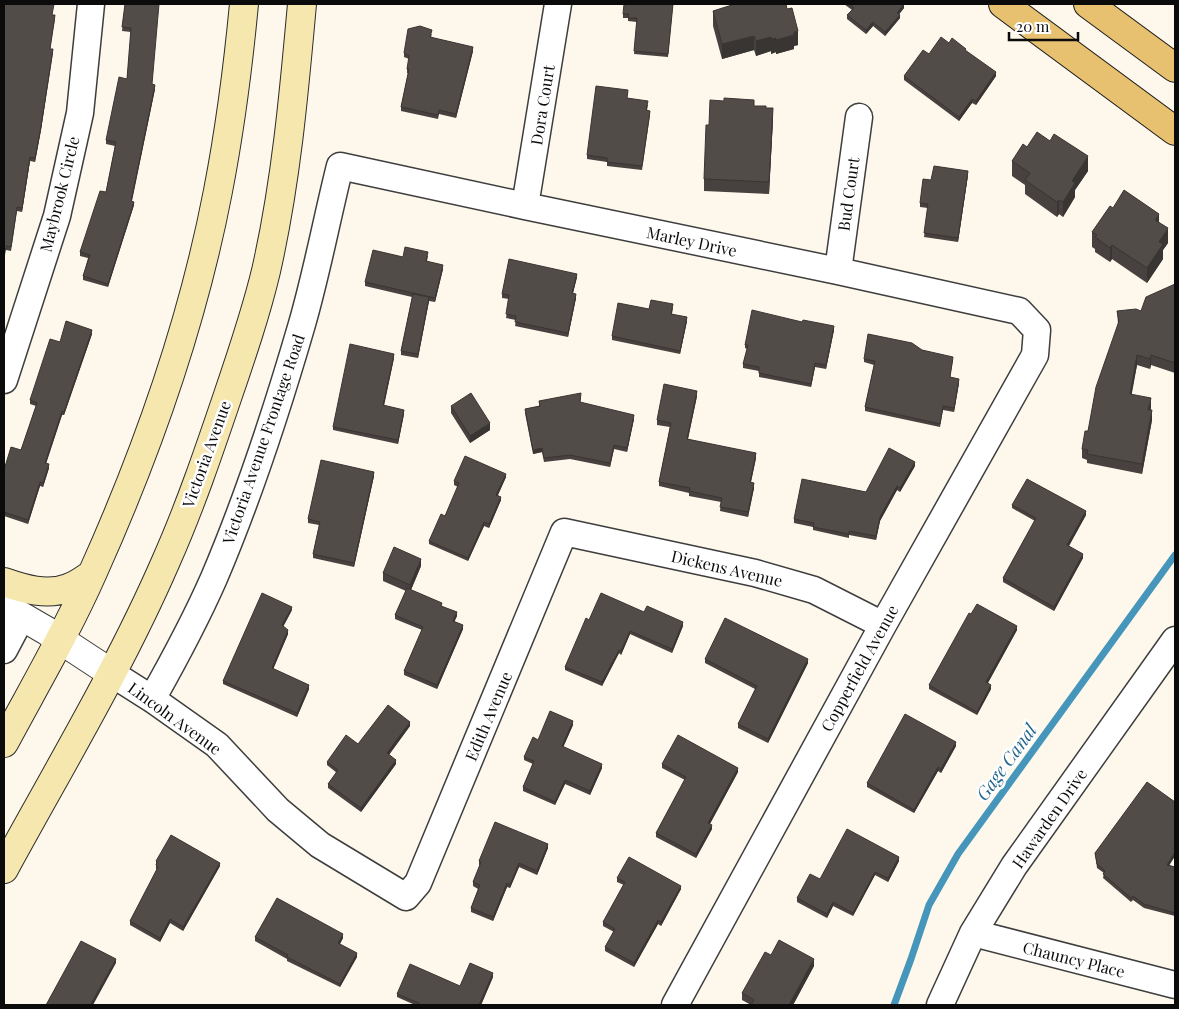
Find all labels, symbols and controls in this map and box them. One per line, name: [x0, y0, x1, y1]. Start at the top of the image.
scale bar: [1009, 10, 1078, 42]
text: 20 m: [1016, 16, 1050, 36]
street label: Dora Court: [525, 63, 559, 147]
street label: Maybrook Circle: [34, 134, 84, 254]
street label: Bud Court: [832, 155, 864, 232]
street label: Marley Drive: [645, 221, 739, 261]
street label: Victoria Avenue Frontage Road: [217, 331, 309, 548]
street label: Victoria Avenue: [177, 398, 235, 511]
street label: Dickens Avenue: [669, 545, 785, 591]
street label: Copperfield Avenue: [816, 601, 902, 735]
street label: Edith Avenue: [460, 668, 516, 764]
street label: Lincoln Avenue: [124, 677, 226, 759]
water label: Gage Canal: [970, 718, 1042, 805]
street label: Hawarden Drive: [1007, 764, 1091, 872]
street label: Chauncy Place: [1021, 936, 1127, 982]

